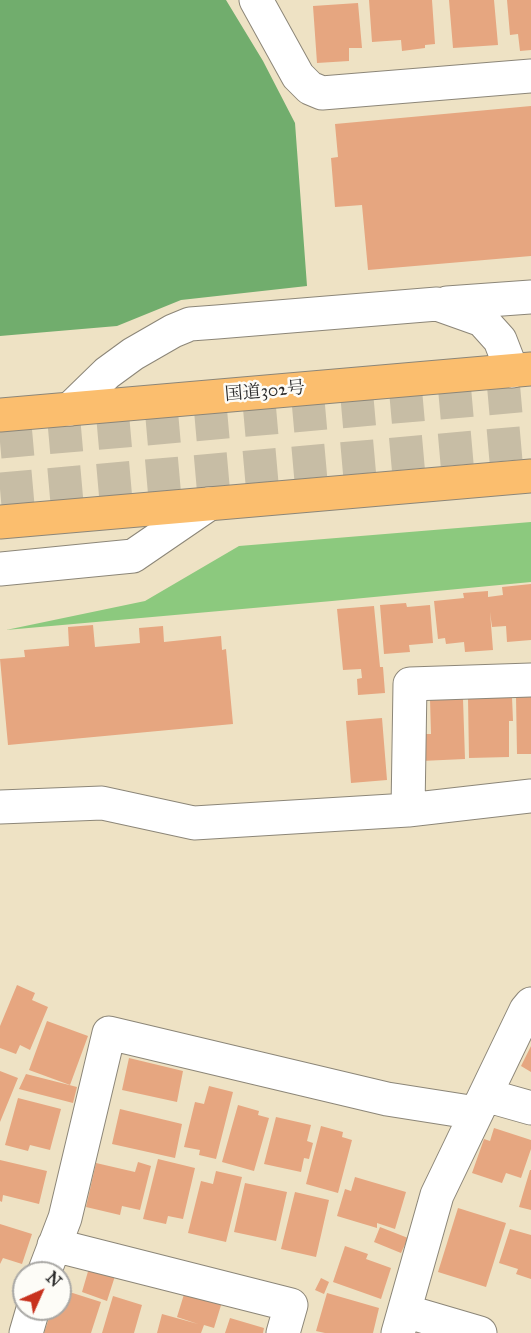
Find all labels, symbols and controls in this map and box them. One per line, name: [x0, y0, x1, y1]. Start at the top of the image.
street label: 国道302号: [224, 378, 306, 406]
north arrow: [12, 1261, 72, 1321]
text: N: [42, 1268, 65, 1291]

